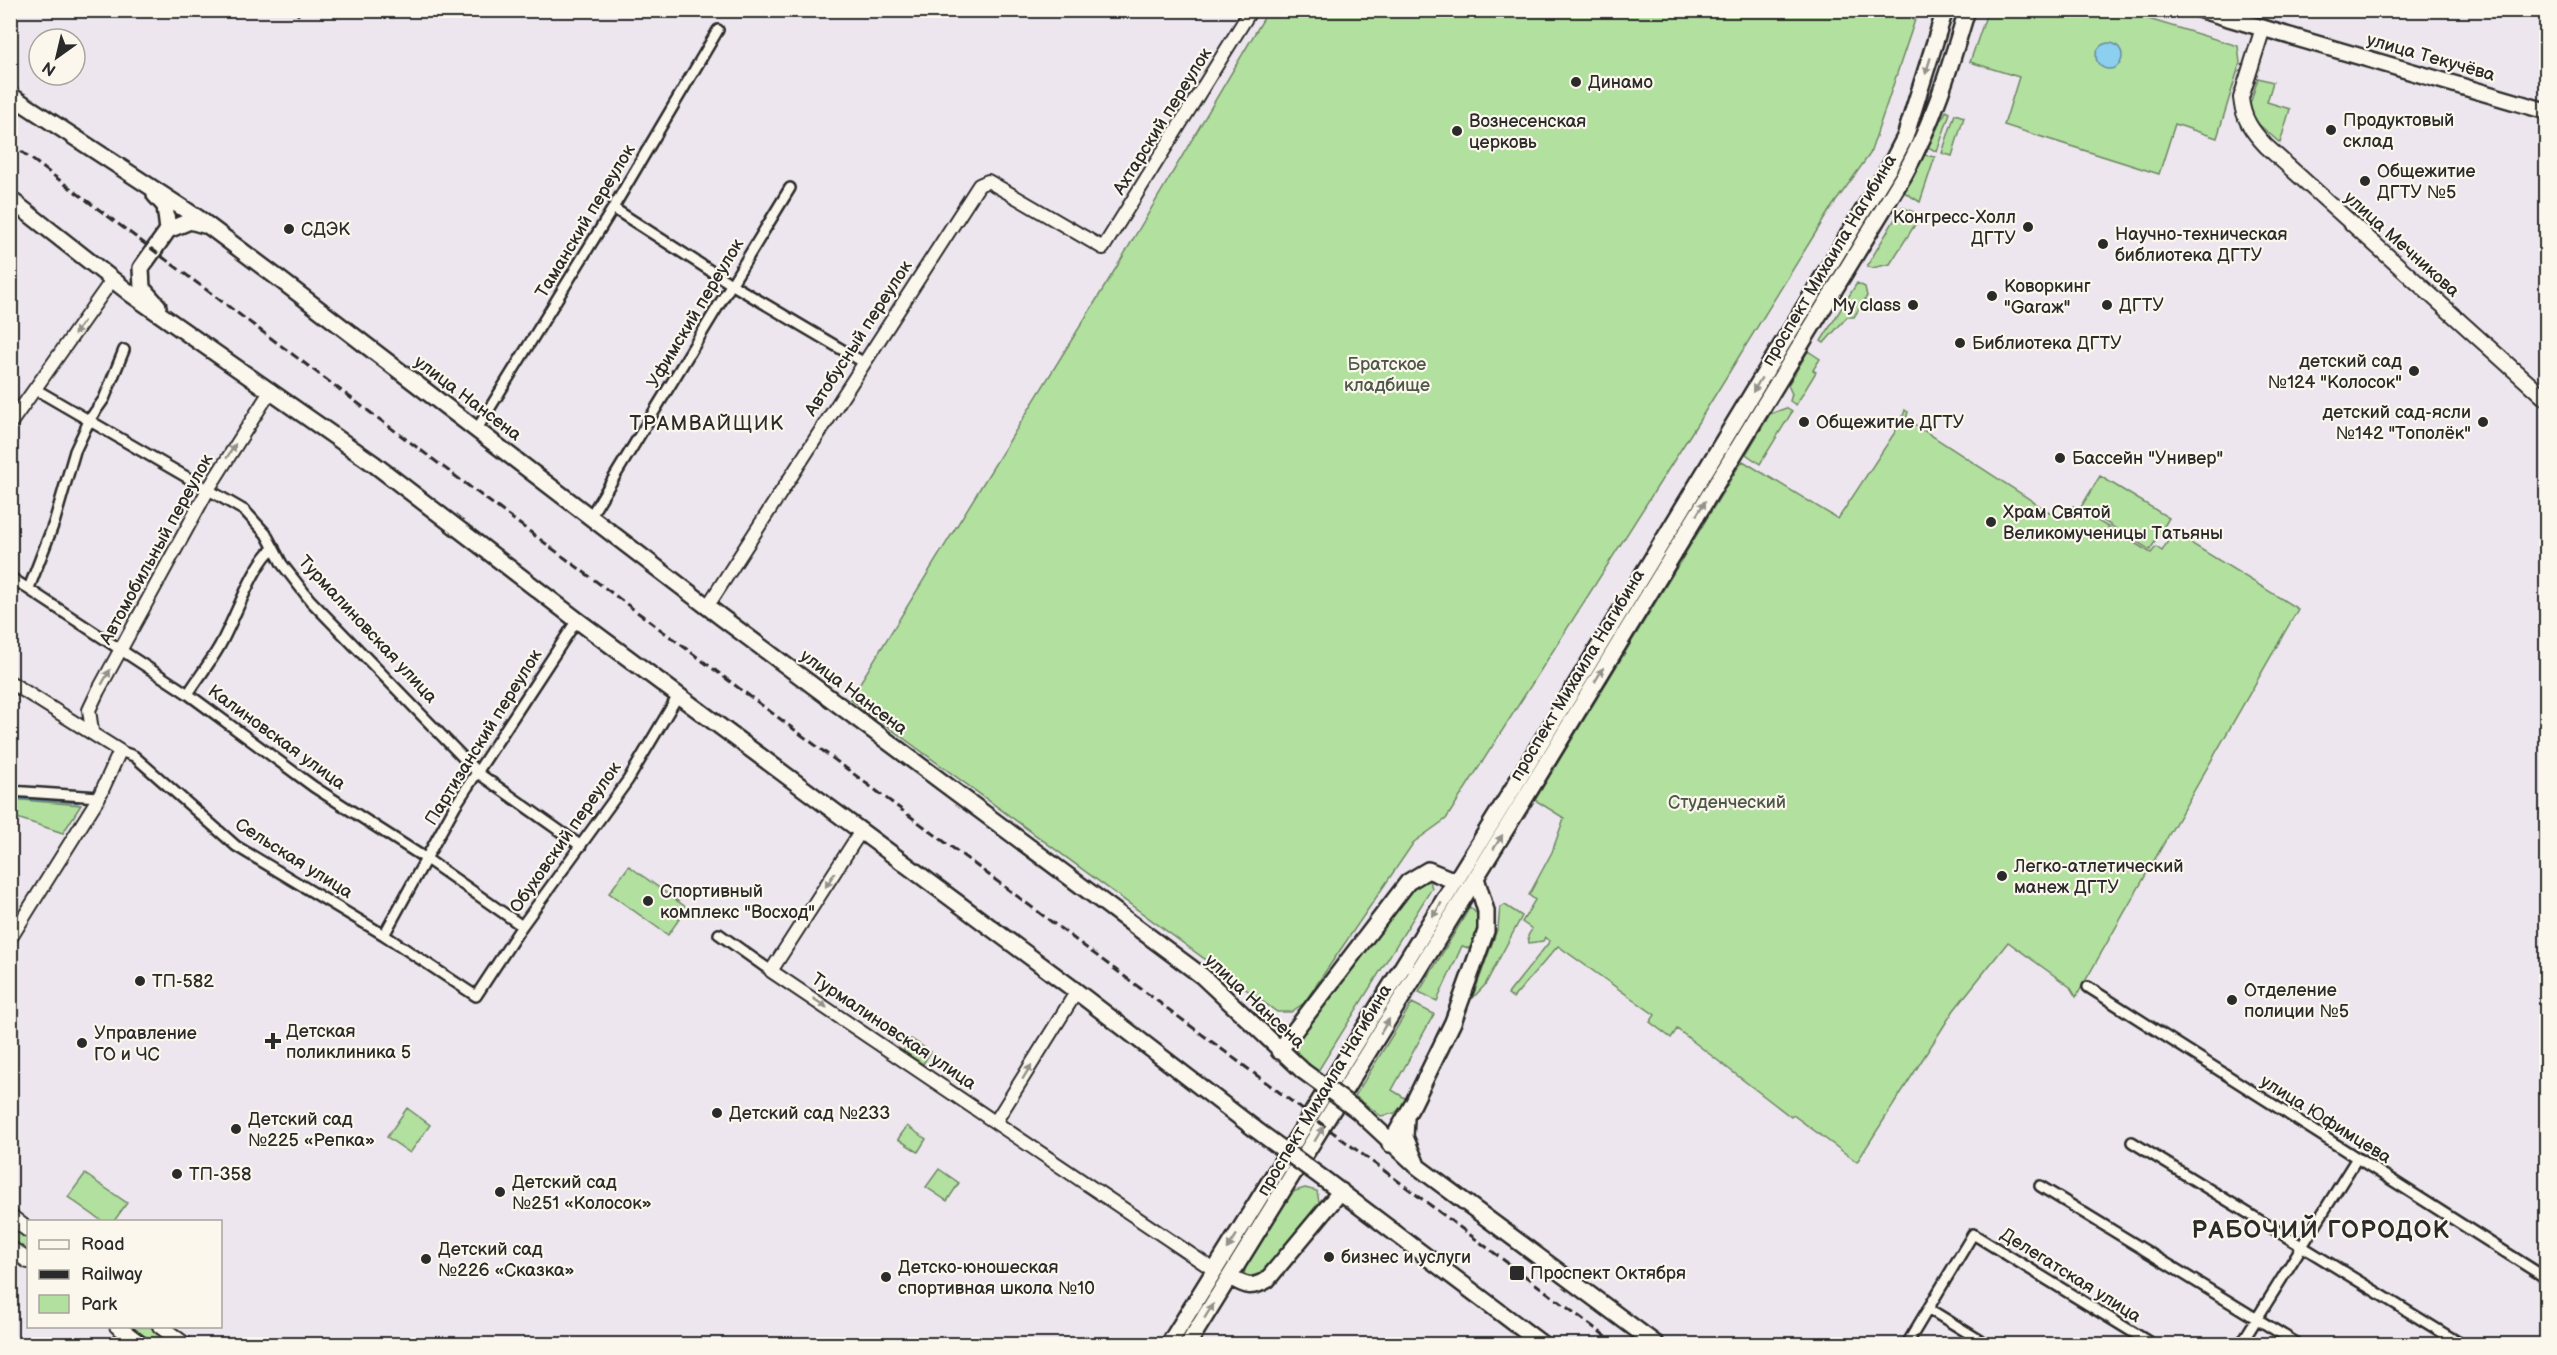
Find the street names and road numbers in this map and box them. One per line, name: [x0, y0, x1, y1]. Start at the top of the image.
street label: улица Текучёва: [2364, 29, 2498, 86]
street label: Ахтарский переулок: [1108, 43, 1216, 200]
street label: Таманский переулок: [531, 140, 640, 302]
street label: проспект Михаила Нагибина: [1758, 150, 1901, 370]
street label: улица Мечникова: [2340, 187, 2464, 302]
street label: Уфимский переулок: [643, 234, 749, 392]
street label: Автобусный переулок: [800, 256, 917, 421]
street label: улица Нансена: [410, 351, 526, 446]
street label: Автомобильный переулок: [95, 450, 218, 649]
street label: Турмалиновская улица: [294, 551, 442, 708]
street label: проспект Михаила Нагибина: [1506, 565, 1649, 785]
street label: Партизанский переулок: [421, 645, 546, 829]
street label: улица Нансена: [796, 645, 912, 740]
street label: Калиновская улица: [204, 680, 350, 795]
street label: Обуховский переулок: [505, 757, 626, 917]
street label: Сельская улица: [231, 814, 357, 903]
street label: улица Нансена: [1200, 950, 1309, 1053]
street label: Турмалиновская улица: [807, 968, 980, 1095]
street label: проспект Михаила Нагибина: [1253, 980, 1396, 1200]
street label: улица Юфимцева: [2257, 1071, 2395, 1168]
street label: Делегатская улица: [1997, 1224, 2145, 1327]

